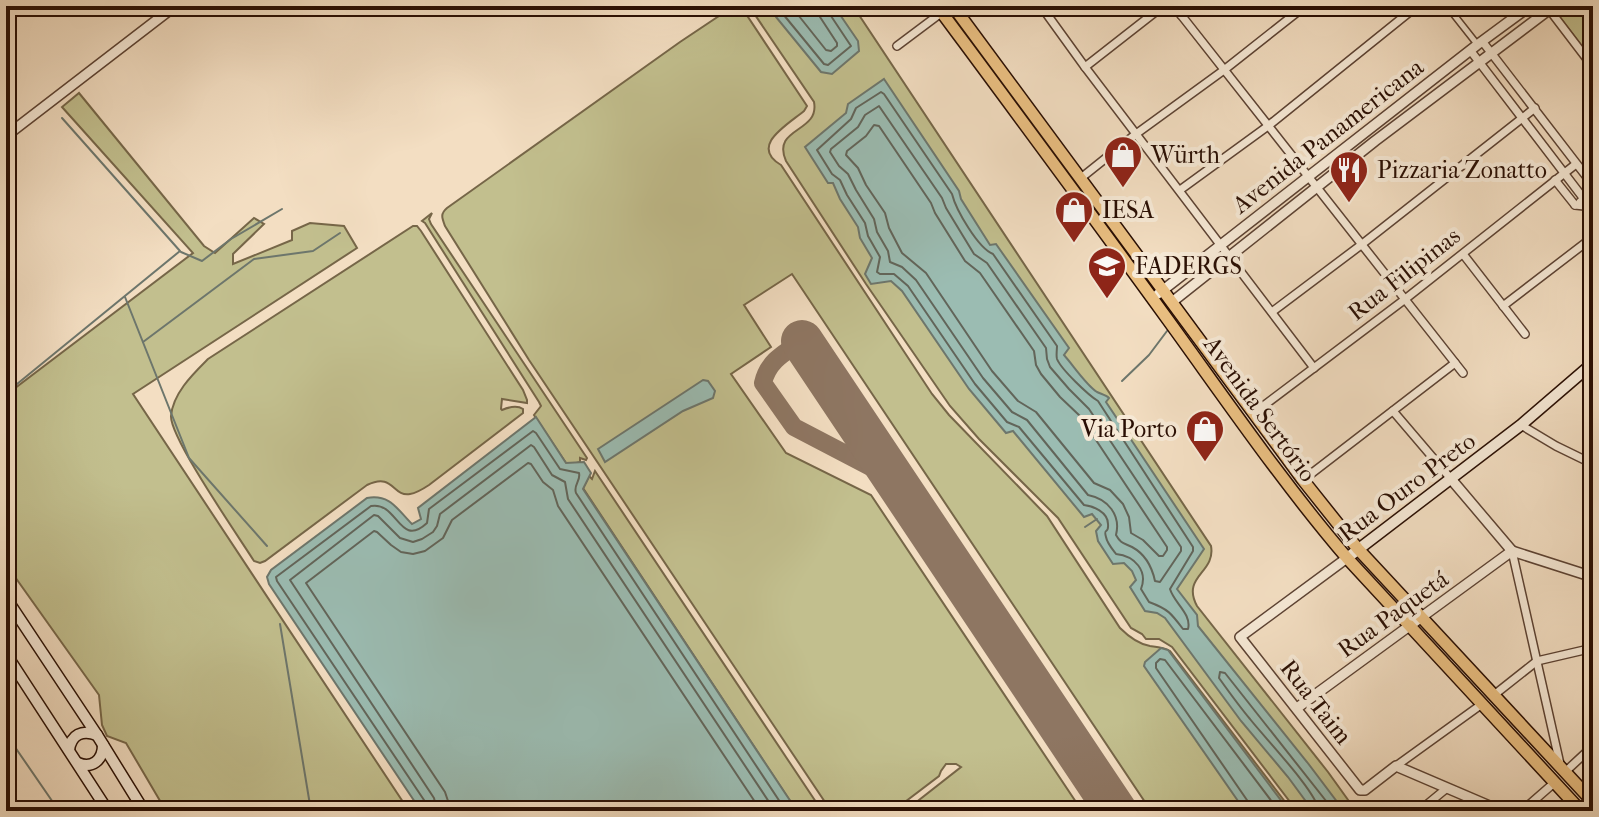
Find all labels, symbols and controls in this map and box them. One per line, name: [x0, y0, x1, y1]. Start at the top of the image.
street label: Avenida Panamericana: [1226, 52, 1430, 220]
shop icon: Würth: [1102, 134, 1144, 189]
place label: Würth: [1150, 141, 1220, 169]
restaurant icon: Pizzaria Zonatto: [1328, 149, 1370, 204]
place label: Pizzaria Zonatto: [1377, 156, 1547, 184]
shop icon: IESA: [1053, 189, 1095, 244]
place label: IESA: [1102, 196, 1154, 224]
street label: Rua Filipinas: [1342, 221, 1466, 326]
school or university icon: FADERGS: [1086, 245, 1128, 300]
place label: FADERGS: [1135, 252, 1242, 280]
street label: Avenida Sertório: [1197, 330, 1322, 487]
shop icon: Via Porto: [1184, 408, 1226, 463]
place label: Via Porto: [1080, 415, 1177, 443]
street label: Rua Ouro Preto: [1333, 426, 1481, 548]
street label: Rua Paquetá: [1332, 564, 1454, 663]
street label: Rua Taim: [1274, 654, 1358, 750]

